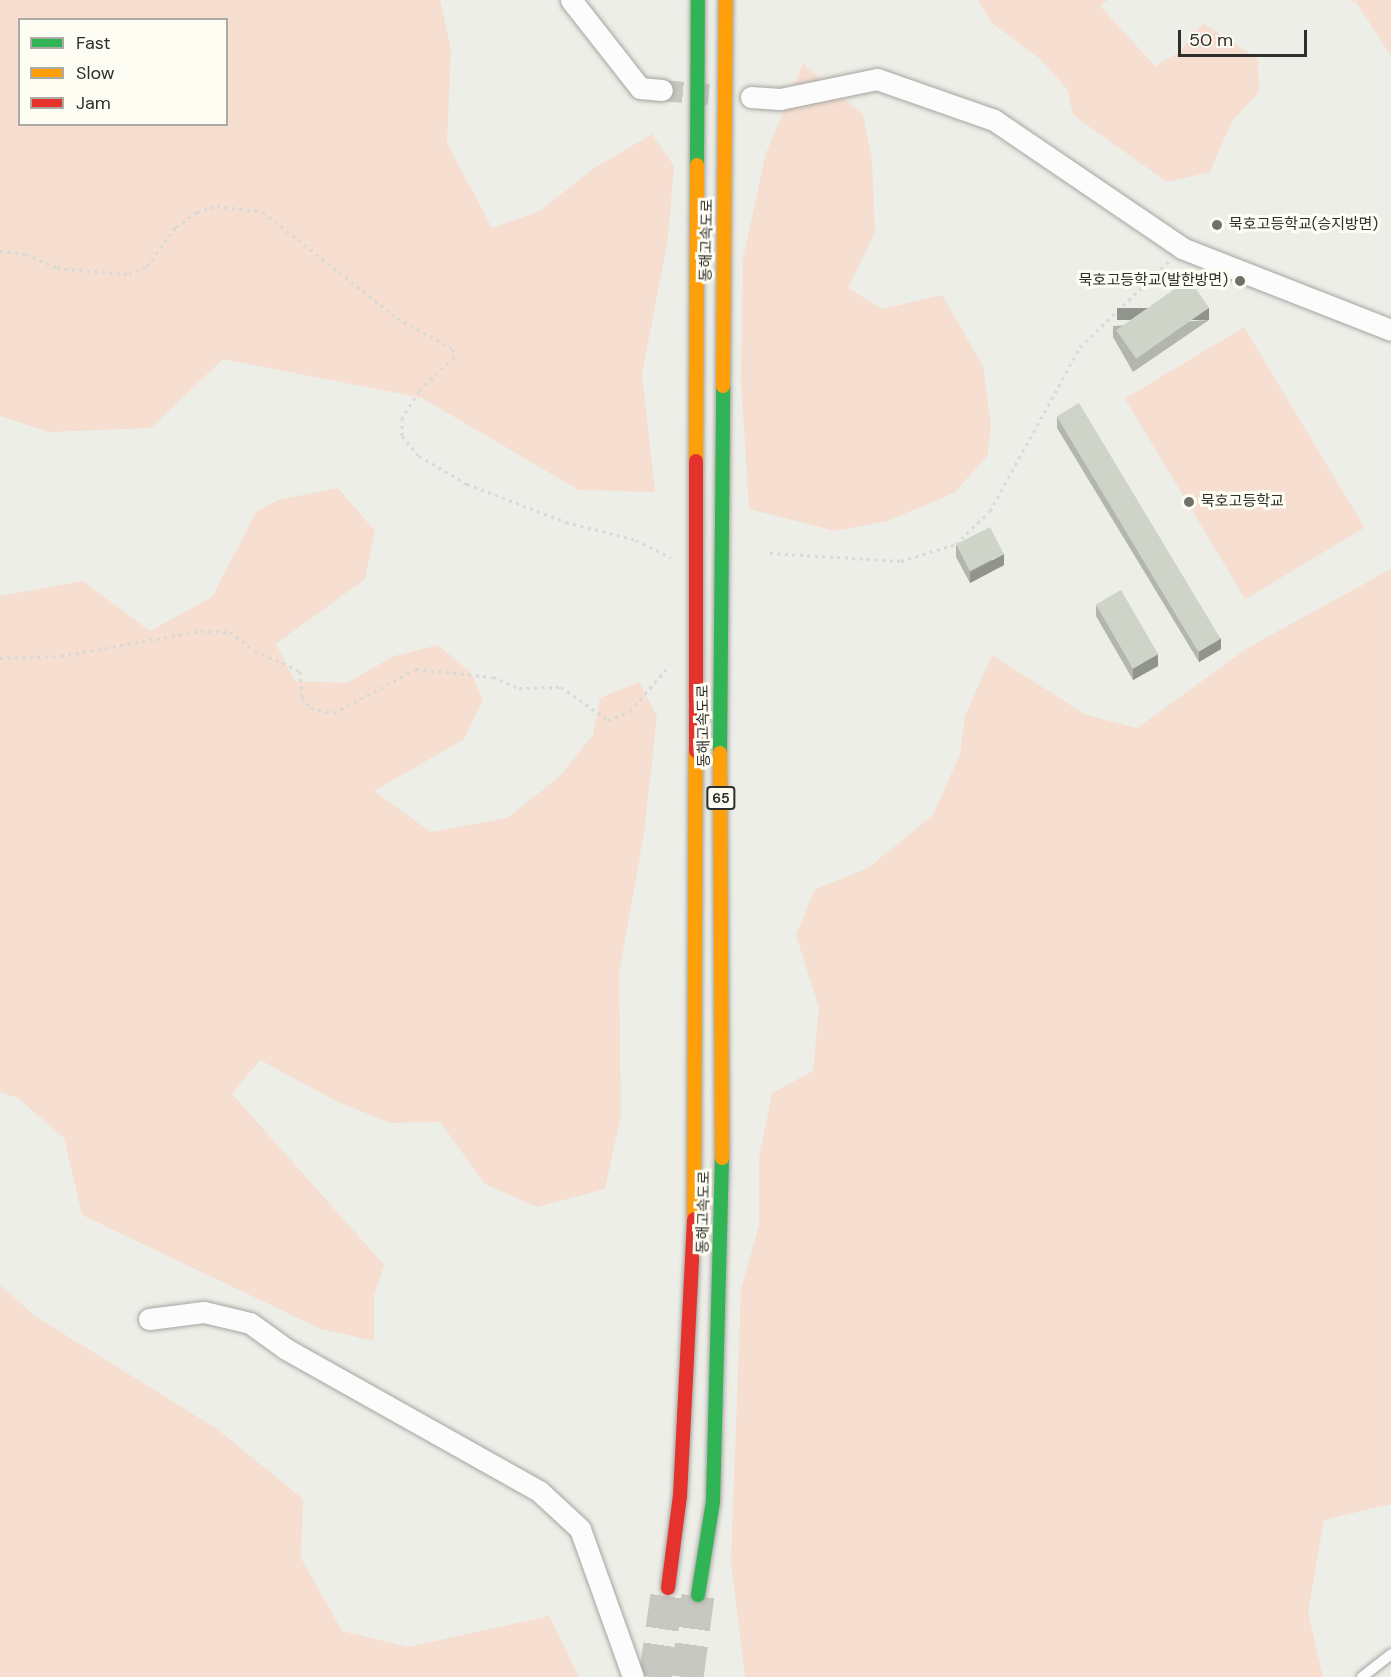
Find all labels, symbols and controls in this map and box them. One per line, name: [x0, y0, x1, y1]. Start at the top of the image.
legend: [18, 18, 228, 126]
scale bar: [1181, 18, 1310, 56]
text: 50 m: [1189, 28, 1233, 52]
text: Fast: [76, 31, 111, 55]
text: Slow: [76, 61, 115, 85]
text: Jam: [76, 91, 111, 115]
street label: 동해고속도로: [697, 198, 717, 282]
place label: 묵호고등학교(승지방면): [1229, 216, 1378, 234]
marker: 묵호고등학교(승지방면): [1210, 218, 1224, 232]
place label: 묵호고등학교(발한방면): [1079, 272, 1228, 290]
marker: 묵호고등학교(발한방면): [1233, 274, 1247, 288]
place label: 묵호고등학교: [1201, 493, 1284, 511]
marker: 묵호고등학교: [1182, 495, 1196, 509]
street label: 동해고속도로: [694, 684, 714, 768]
road number: 65: [706, 787, 736, 809]
street label: 동해고속도로: [694, 1170, 714, 1254]

